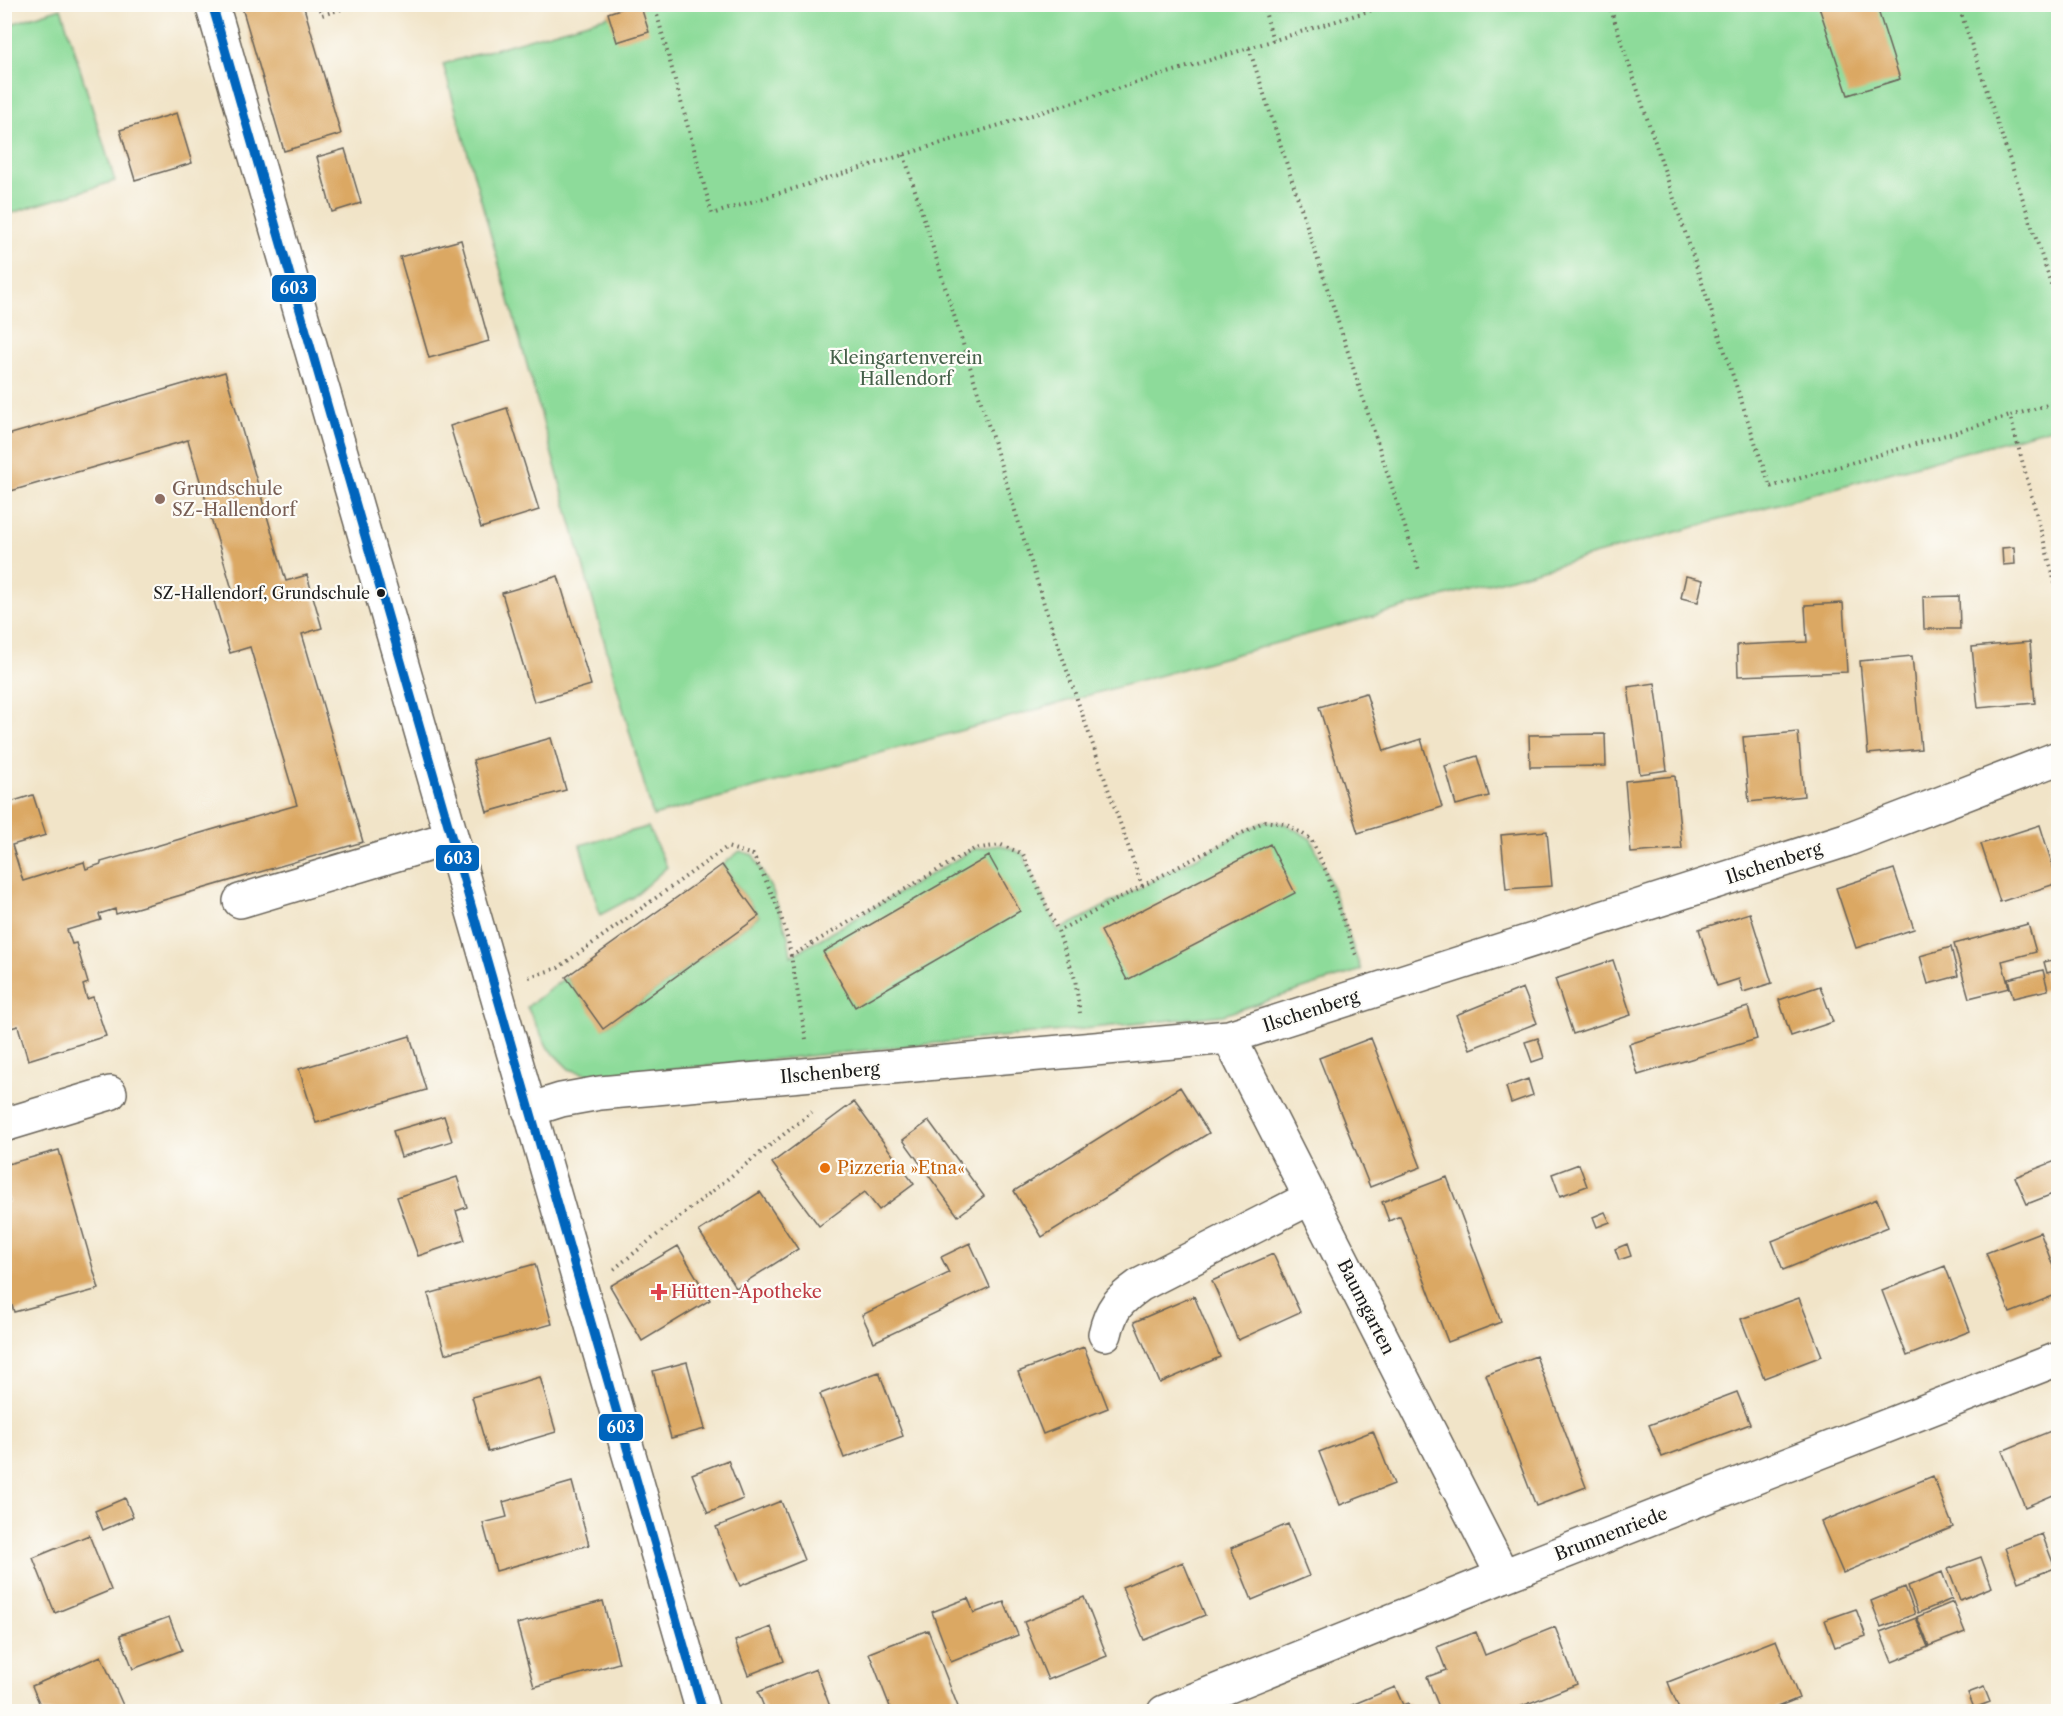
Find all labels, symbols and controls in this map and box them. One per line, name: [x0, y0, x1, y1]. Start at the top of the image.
line badge: 603: [271, 274, 317, 303]
text: 603: [280, 278, 308, 298]
park label: Kleingartenverein Hallendorf: [829, 347, 983, 390]
place label: Grundschule SZ-Hallendorf: [172, 478, 298, 521]
marker: Grundschule SZ-Hallendorf: [153, 492, 167, 506]
place label: SZ-Hallendorf, Grundschule: [153, 583, 370, 603]
marker: SZ-Hallendorf, Grundschule: [375, 587, 387, 599]
street label: Ilschenberg: [1723, 837, 1825, 889]
line badge: 603: [435, 844, 480, 872]
text: 603: [444, 848, 472, 868]
street label: Ilschenberg: [1260, 985, 1362, 1037]
street label: Ilschenberg: [779, 1058, 881, 1088]
place label: Pizzeria »Etna«: [837, 1157, 965, 1179]
marker: Pizzeria »Etna«: [818, 1161, 832, 1175]
street label: Baumgarten: [1333, 1256, 1399, 1358]
place label: Hütten-Apotheke: [671, 1281, 822, 1303]
marker: Hütten-Apotheke: [652, 1285, 666, 1299]
line badge: 603: [598, 1413, 644, 1442]
text: 603: [607, 1417, 635, 1437]
street label: Brunnenriede: [1551, 1502, 1671, 1566]

